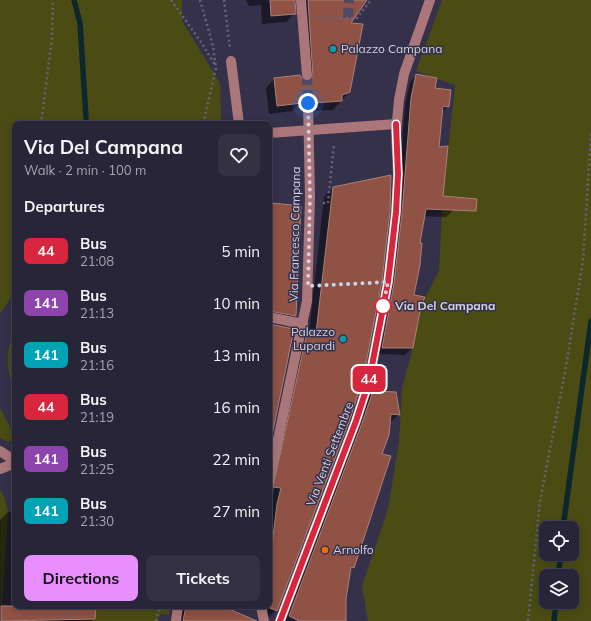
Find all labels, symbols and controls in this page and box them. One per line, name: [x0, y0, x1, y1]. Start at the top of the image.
place label: Palazzo Campana: [341, 41, 442, 56]
marker: Palazzo Campana: [328, 44, 338, 54]
your location: [298, 93, 318, 113]
button: heart: [218, 134, 260, 176]
text: Via Del Campana: [24, 135, 183, 159]
text: Walk · 2 min · 100 m: [24, 162, 146, 178]
street label: Via Francesco Campana: [286, 166, 303, 302]
text: Departures: [24, 197, 105, 216]
text: Bus: [80, 234, 107, 253]
text: 44: [38, 242, 54, 260]
text: 5 min: [222, 242, 260, 261]
text: 21:08: [80, 253, 114, 269]
text: Bus: [80, 286, 107, 305]
text: 141: [33, 294, 59, 312]
text: 10 min: [213, 294, 260, 313]
marker: Via Del Campana: [374, 297, 392, 315]
place label: Via Del Campana: [394, 298, 495, 313]
text: 21:13: [80, 305, 114, 321]
place label: Palazzo Lupardi: [291, 324, 335, 353]
marker: Palazzo Lupardi: [338, 334, 348, 344]
text: Bus: [80, 338, 107, 357]
text: 141: [33, 346, 59, 364]
text: 13 min: [213, 346, 260, 365]
text: 21:16: [80, 357, 114, 373]
line badge: 44: [351, 366, 387, 392]
text: 44: [361, 370, 377, 388]
text: Bus: [80, 390, 107, 409]
text: 44: [38, 398, 54, 416]
text: 16 min: [213, 398, 260, 417]
street label: Via Venti Settembre: [303, 400, 356, 508]
text: 21:19: [80, 409, 114, 425]
text: Bus: [80, 442, 107, 461]
text: 141: [33, 450, 59, 468]
text: 22 min: [213, 450, 260, 469]
text: 21:25: [80, 461, 114, 477]
text: Bus: [80, 494, 107, 513]
text: 141: [33, 502, 59, 520]
text: 27 min: [213, 502, 260, 521]
text: 21:30: [80, 513, 114, 529]
map controls: [539, 521, 579, 609]
button: locate: [539, 521, 579, 561]
place label: Arnolfo: [333, 542, 374, 557]
marker: Arnolfo: [320, 545, 330, 555]
button: Directions: [24, 555, 138, 601]
button: Tickets: [146, 555, 260, 601]
button: layers: [539, 569, 579, 609]

